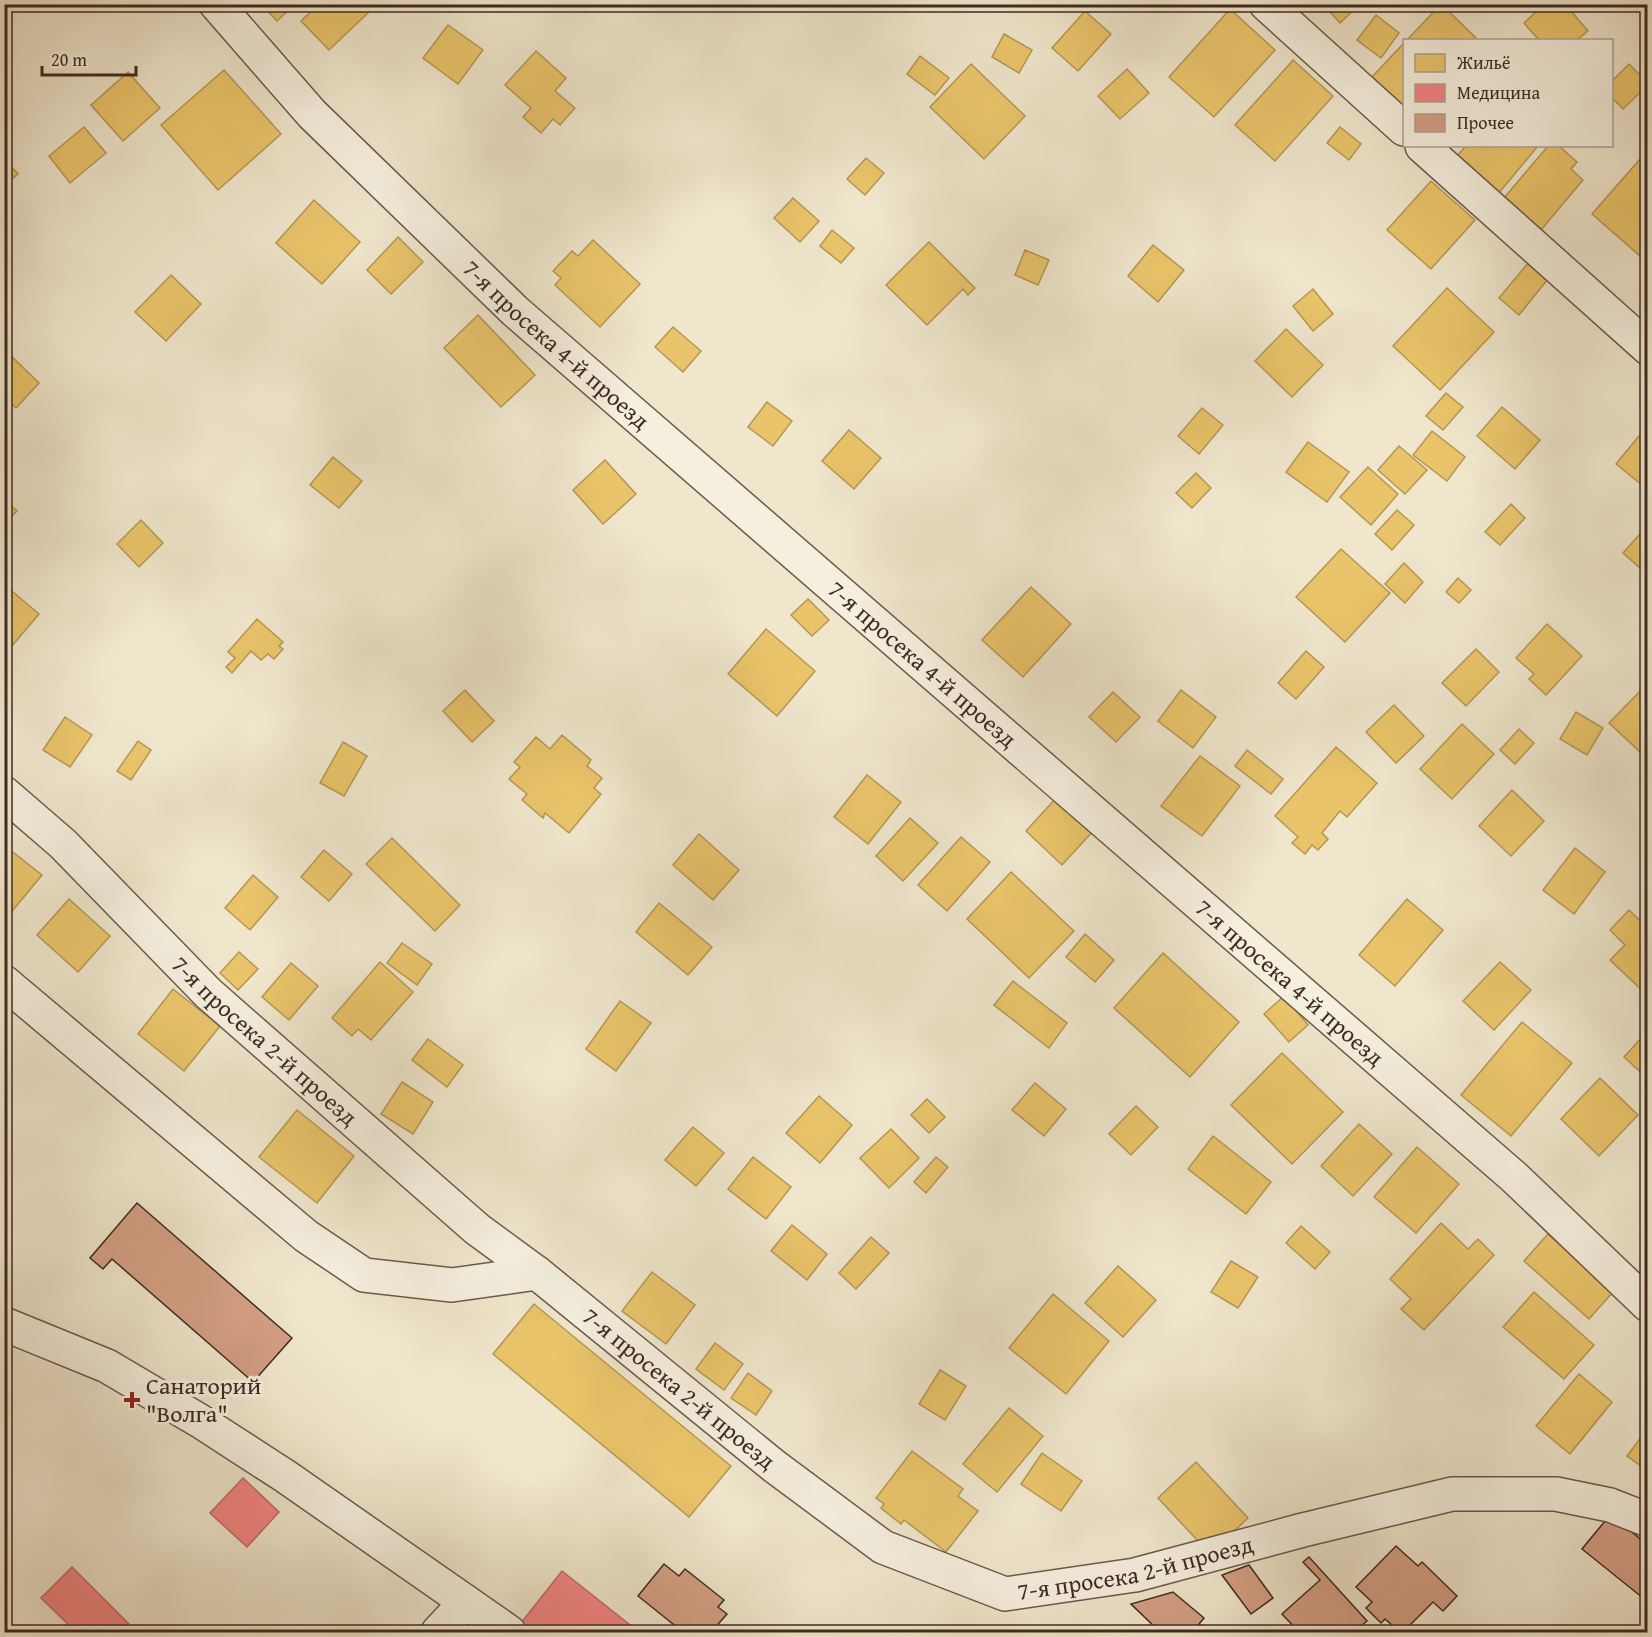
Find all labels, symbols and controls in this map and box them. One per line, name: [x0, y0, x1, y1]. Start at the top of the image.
scale bar: [42, 39, 136, 77]
legend: [1403, 39, 1613, 147]
text: 20 m: [51, 46, 87, 73]
text: Жильё: [1456, 49, 1511, 76]
text: Медицина: [1457, 79, 1540, 106]
text: Прочее: [1457, 109, 1514, 136]
street label: 7-я просека 4-й проезд: [455, 251, 658, 437]
street label: 7-я просека 4-й проезд: [821, 572, 1025, 756]
street label: 7-я просека 4-й проезд: [1188, 890, 1392, 1074]
street label: 7-я просека 2-й проезд: [164, 948, 366, 1134]
street label: 7-я просека 2-й проезд: [575, 1299, 783, 1478]
place label: Санаторий "Волга": [146, 1368, 261, 1431]
marker: Санаторий "Волга": [123, 1391, 141, 1409]
street label: 7-я просека 2-й проезд: [1015, 1526, 1257, 1609]

